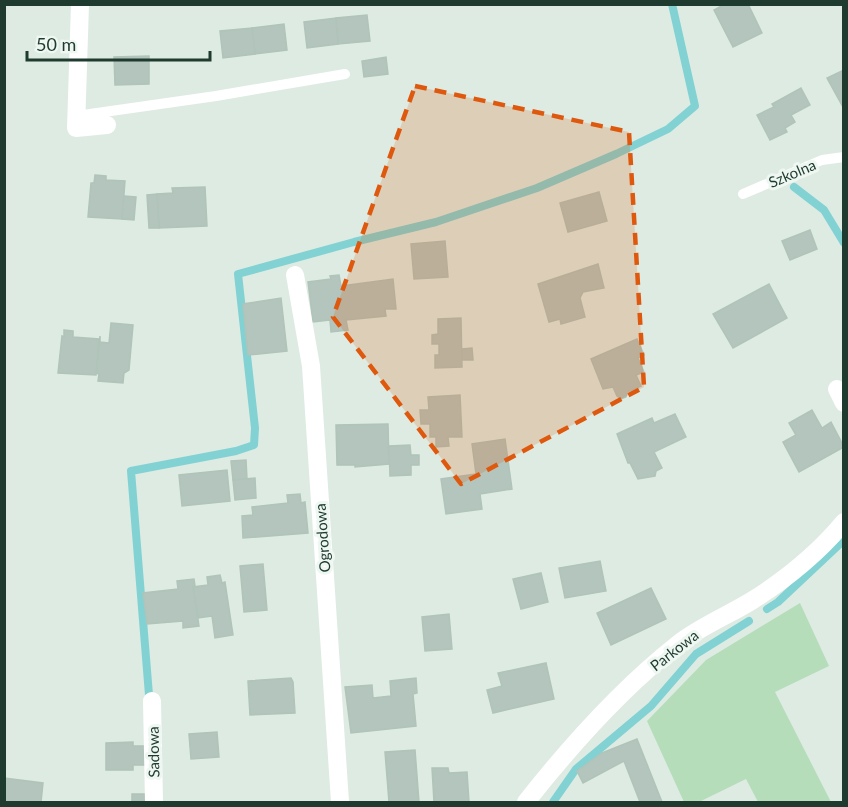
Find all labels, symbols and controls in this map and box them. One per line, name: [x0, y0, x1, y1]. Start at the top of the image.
scale bar: [27, 24, 210, 62]
text: 50 m: [36, 33, 76, 55]
street label: Szkolna: [766, 155, 818, 191]
street label: Ogrodowa: [311, 503, 333, 573]
street label: Parkowa: [646, 626, 702, 674]
street label: Sadowa: [144, 726, 162, 778]

